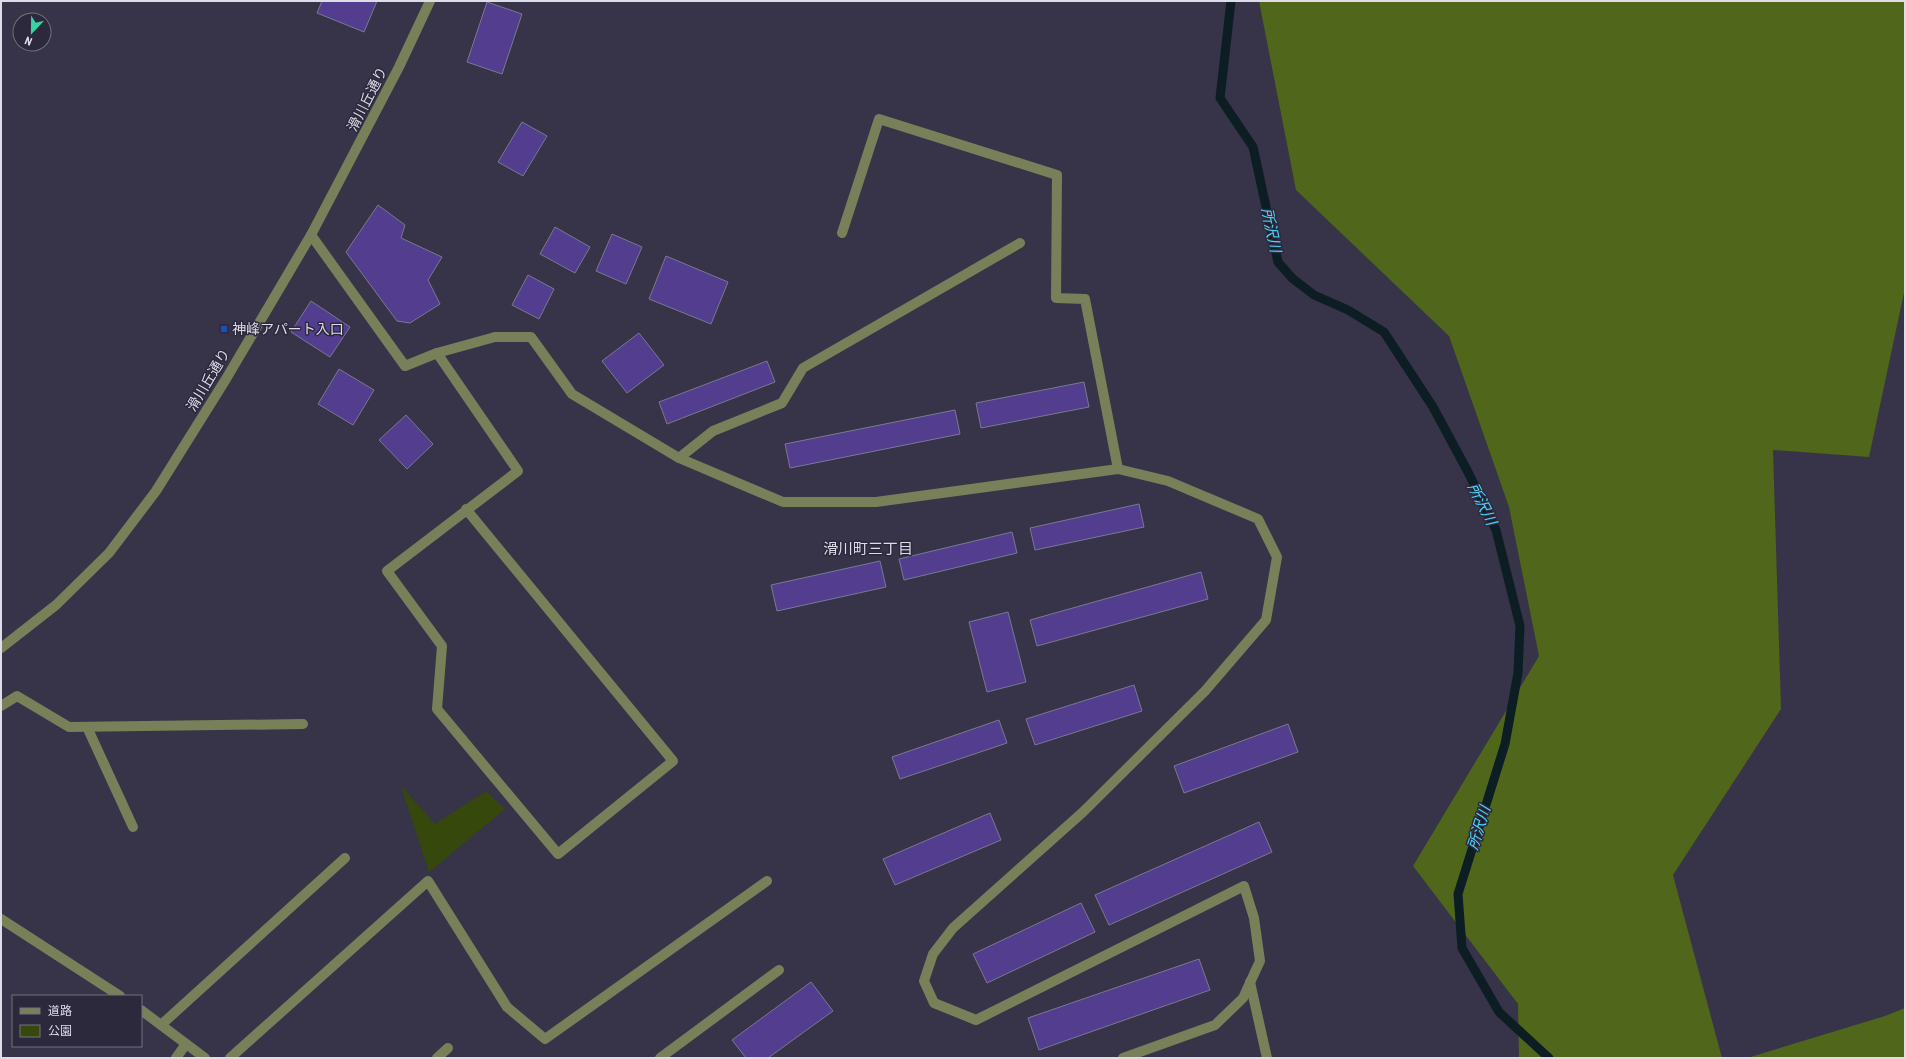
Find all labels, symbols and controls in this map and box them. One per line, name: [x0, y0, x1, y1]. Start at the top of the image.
north arrow: [12, 12, 52, 52]
text: N: [23, 33, 34, 48]
street label: 滑川丘通り: [344, 64, 390, 134]
water label: 所沢川: [1258, 206, 1285, 256]
place label: 神峰アパート入口: [232, 321, 344, 337]
marker: 神峰アパート入口: [219, 324, 229, 334]
street label: 滑川丘通り: [183, 346, 233, 414]
water label: 所沢川: [1464, 480, 1501, 530]
district label: 滑川町三丁目: [823, 540, 913, 558]
water label: 所沢川: [1464, 802, 1495, 852]
legend: [12, 995, 142, 1047]
text: 道路: [48, 1004, 72, 1018]
text: 公園: [48, 1024, 72, 1038]

